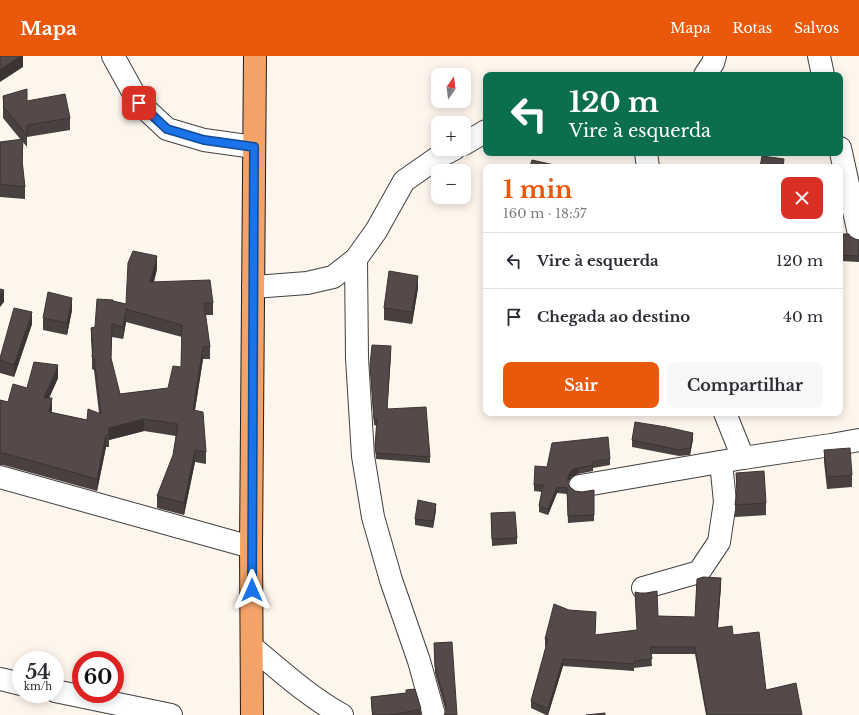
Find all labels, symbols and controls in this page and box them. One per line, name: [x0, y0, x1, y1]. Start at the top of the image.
text: Mapa: [20, 17, 77, 40]
text: Mapa: [670, 19, 711, 37]
text: Rotas: [733, 19, 772, 37]
text: Salvos: [794, 19, 839, 37]
north arrow: [431, 68, 471, 108]
map controls: [431, 68, 471, 204]
text: 120 m: [569, 85, 659, 120]
pin: [122, 86, 156, 120]
icon: left: [503, 88, 555, 140]
icon: arrive: [128, 92, 150, 114]
button: +: [431, 116, 471, 156]
text: Vire à esquerda: [569, 120, 711, 142]
button: −: [431, 164, 471, 204]
text: 1 min: [503, 175, 573, 204]
button: close: [781, 177, 823, 219]
text: 160 m · 18:57: [503, 205, 587, 222]
icon: left: [503, 250, 525, 272]
text: Vire à esquerda: [537, 251, 659, 270]
text: 120 m: [776, 251, 823, 270]
icon: arrive: [503, 306, 525, 328]
text: Chegada ao destino: [537, 307, 690, 326]
text: 40 m: [783, 307, 823, 326]
button: Sair: [503, 362, 659, 408]
button: Compartilhar: [667, 362, 823, 408]
position arrow: [231, 569, 273, 611]
speed limit sign: 60: [72, 651, 124, 703]
text: 54: [25, 660, 51, 684]
text: km/h: [24, 680, 52, 693]

